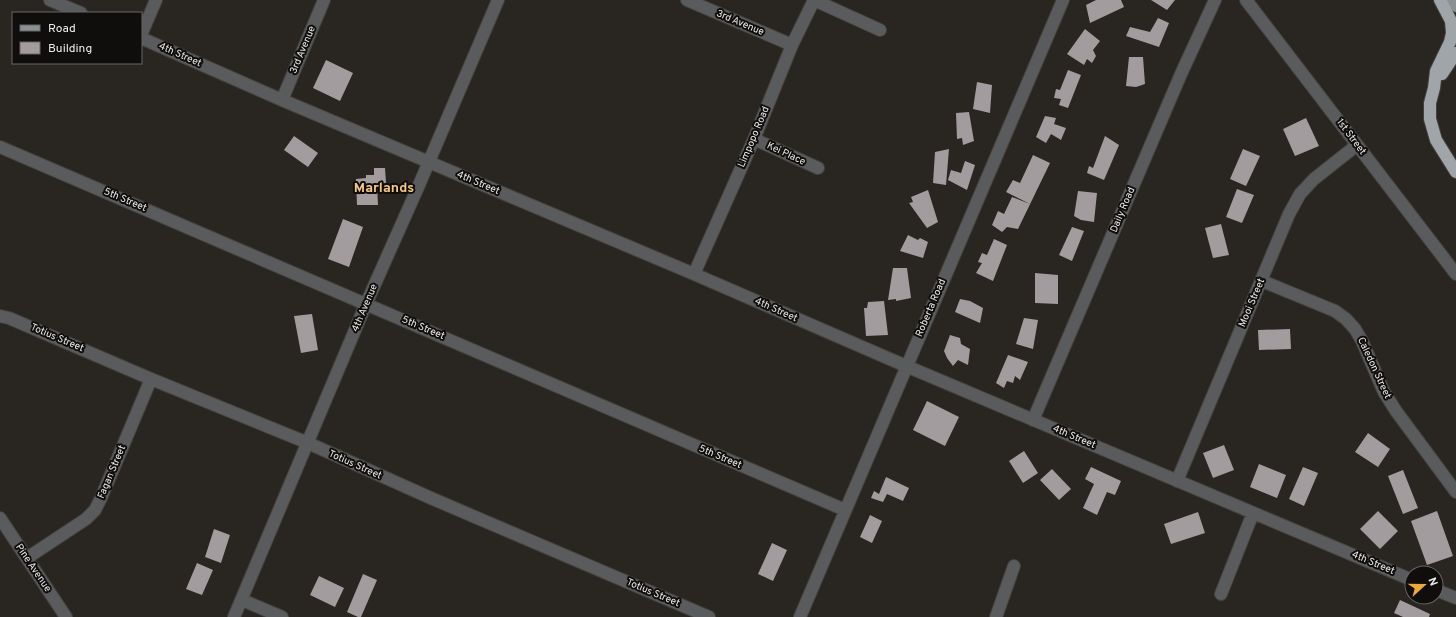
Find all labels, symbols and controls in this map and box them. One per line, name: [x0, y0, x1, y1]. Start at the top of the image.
street label: 3rd Avenue: [714, 7, 766, 39]
legend: [12, 12, 142, 64]
text: Road: [48, 21, 76, 37]
street label: 3rd Avenue: [287, 24, 319, 76]
street label: 4th Street: [157, 40, 204, 70]
text: Building: [48, 41, 92, 57]
street label: Limpopo Road: [735, 105, 773, 169]
street label: 1st Street: [1333, 116, 1369, 158]
street label: Kei Place: [764, 139, 808, 169]
street label: 4th Street: [455, 168, 502, 198]
district label: Marlands: [354, 180, 414, 197]
street label: 5th Street: [102, 185, 149, 215]
street label: Daily Road: [1108, 185, 1138, 235]
street label: Mooi Street: [1236, 276, 1268, 329]
street label: Roberta Road: [913, 277, 949, 339]
street label: 4th Avenue: [349, 282, 381, 334]
street label: 4th Street: [753, 295, 800, 325]
street label: 5th Street: [400, 313, 447, 343]
street label: Totius Street: [28, 321, 86, 355]
street label: Caledon Street: [1354, 335, 1394, 401]
street label: 4th Street: [1051, 422, 1098, 452]
street label: 5th Street: [697, 442, 744, 472]
street label: Fagan Street: [95, 443, 129, 501]
street label: Totius Street: [326, 448, 384, 483]
street label: Pine Avenue: [12, 541, 54, 595]
street label: 4th Street: [1350, 548, 1397, 578]
north arrow: [1404, 565, 1444, 605]
street label: Totius Street: [624, 576, 682, 610]
text: N: [1424, 576, 1440, 588]

